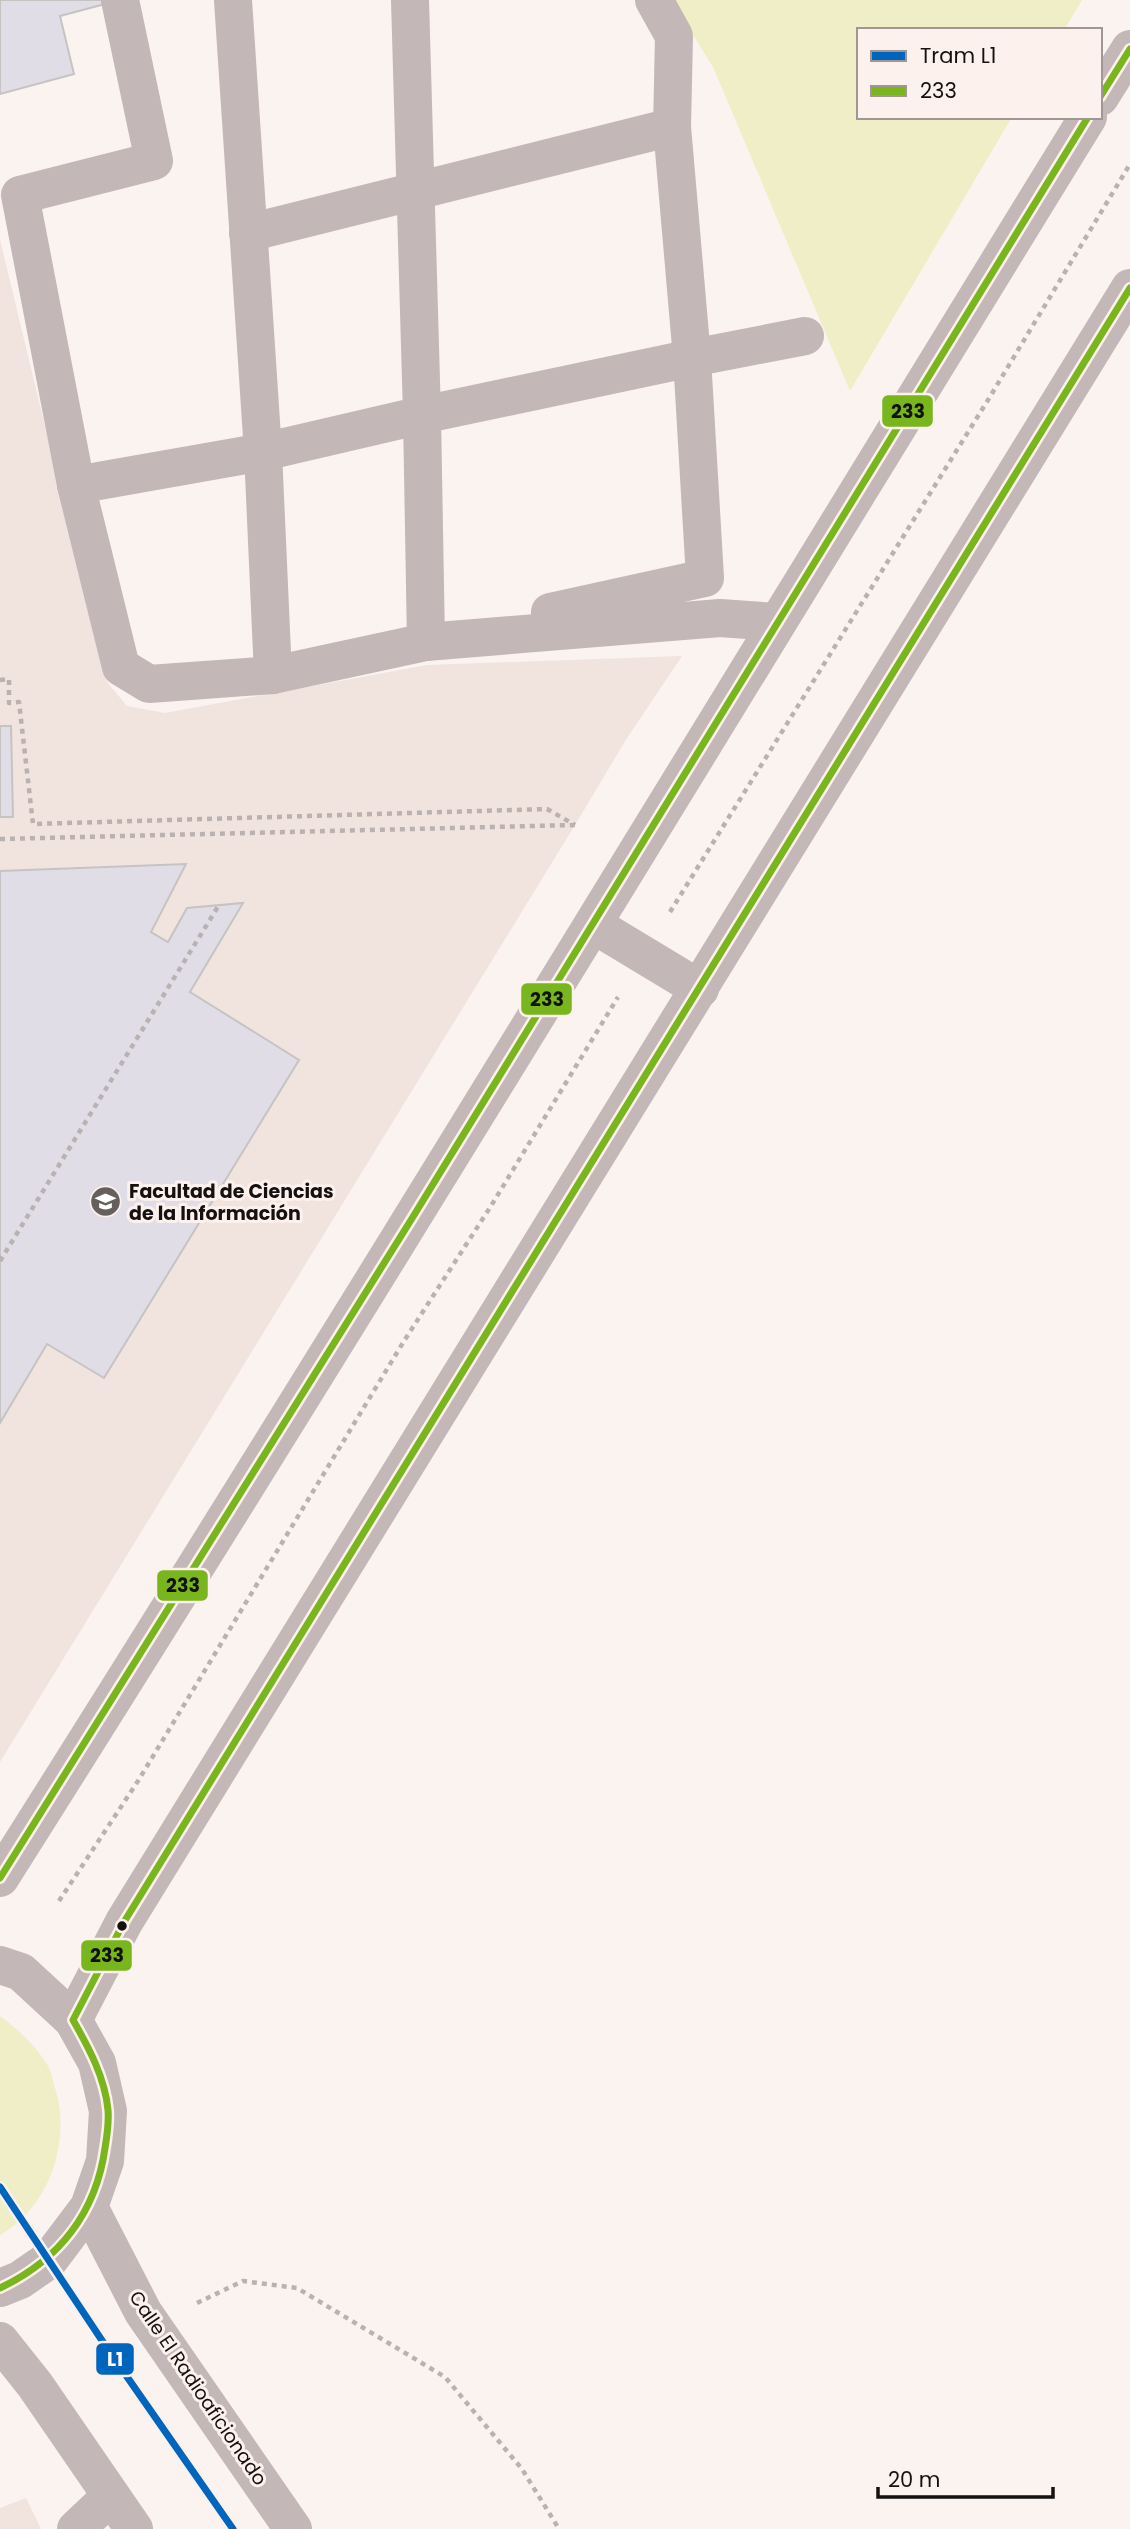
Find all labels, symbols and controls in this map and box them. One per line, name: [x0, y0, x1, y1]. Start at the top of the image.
legend: [857, 28, 1102, 119]
text: Tram L1: [920, 41, 996, 70]
text: 233: [920, 76, 957, 105]
line badge: 233: [881, 394, 934, 428]
text: 233: [891, 398, 925, 425]
line badge: 233: [520, 982, 573, 1016]
text: 233: [530, 986, 564, 1013]
place label: Facultad de Ciencias de la Información: [129, 1178, 334, 1227]
school or university icon: Facultad de Ciencias de la Información: [89, 1185, 123, 1219]
line badge: 233: [156, 1569, 209, 1602]
text: 233: [166, 1572, 200, 1599]
unlabelled marker: [115, 1919, 129, 1933]
line badge: 233: [80, 1939, 133, 1972]
text: 233: [90, 1942, 124, 1969]
street label: Calle El Radioaficionado: [123, 2285, 273, 2491]
line badge: L1: [95, 2342, 135, 2376]
text: L1: [107, 2346, 123, 2373]
scale bar: [878, 2456, 1053, 2500]
text: 20 m: [888, 2465, 941, 2494]

